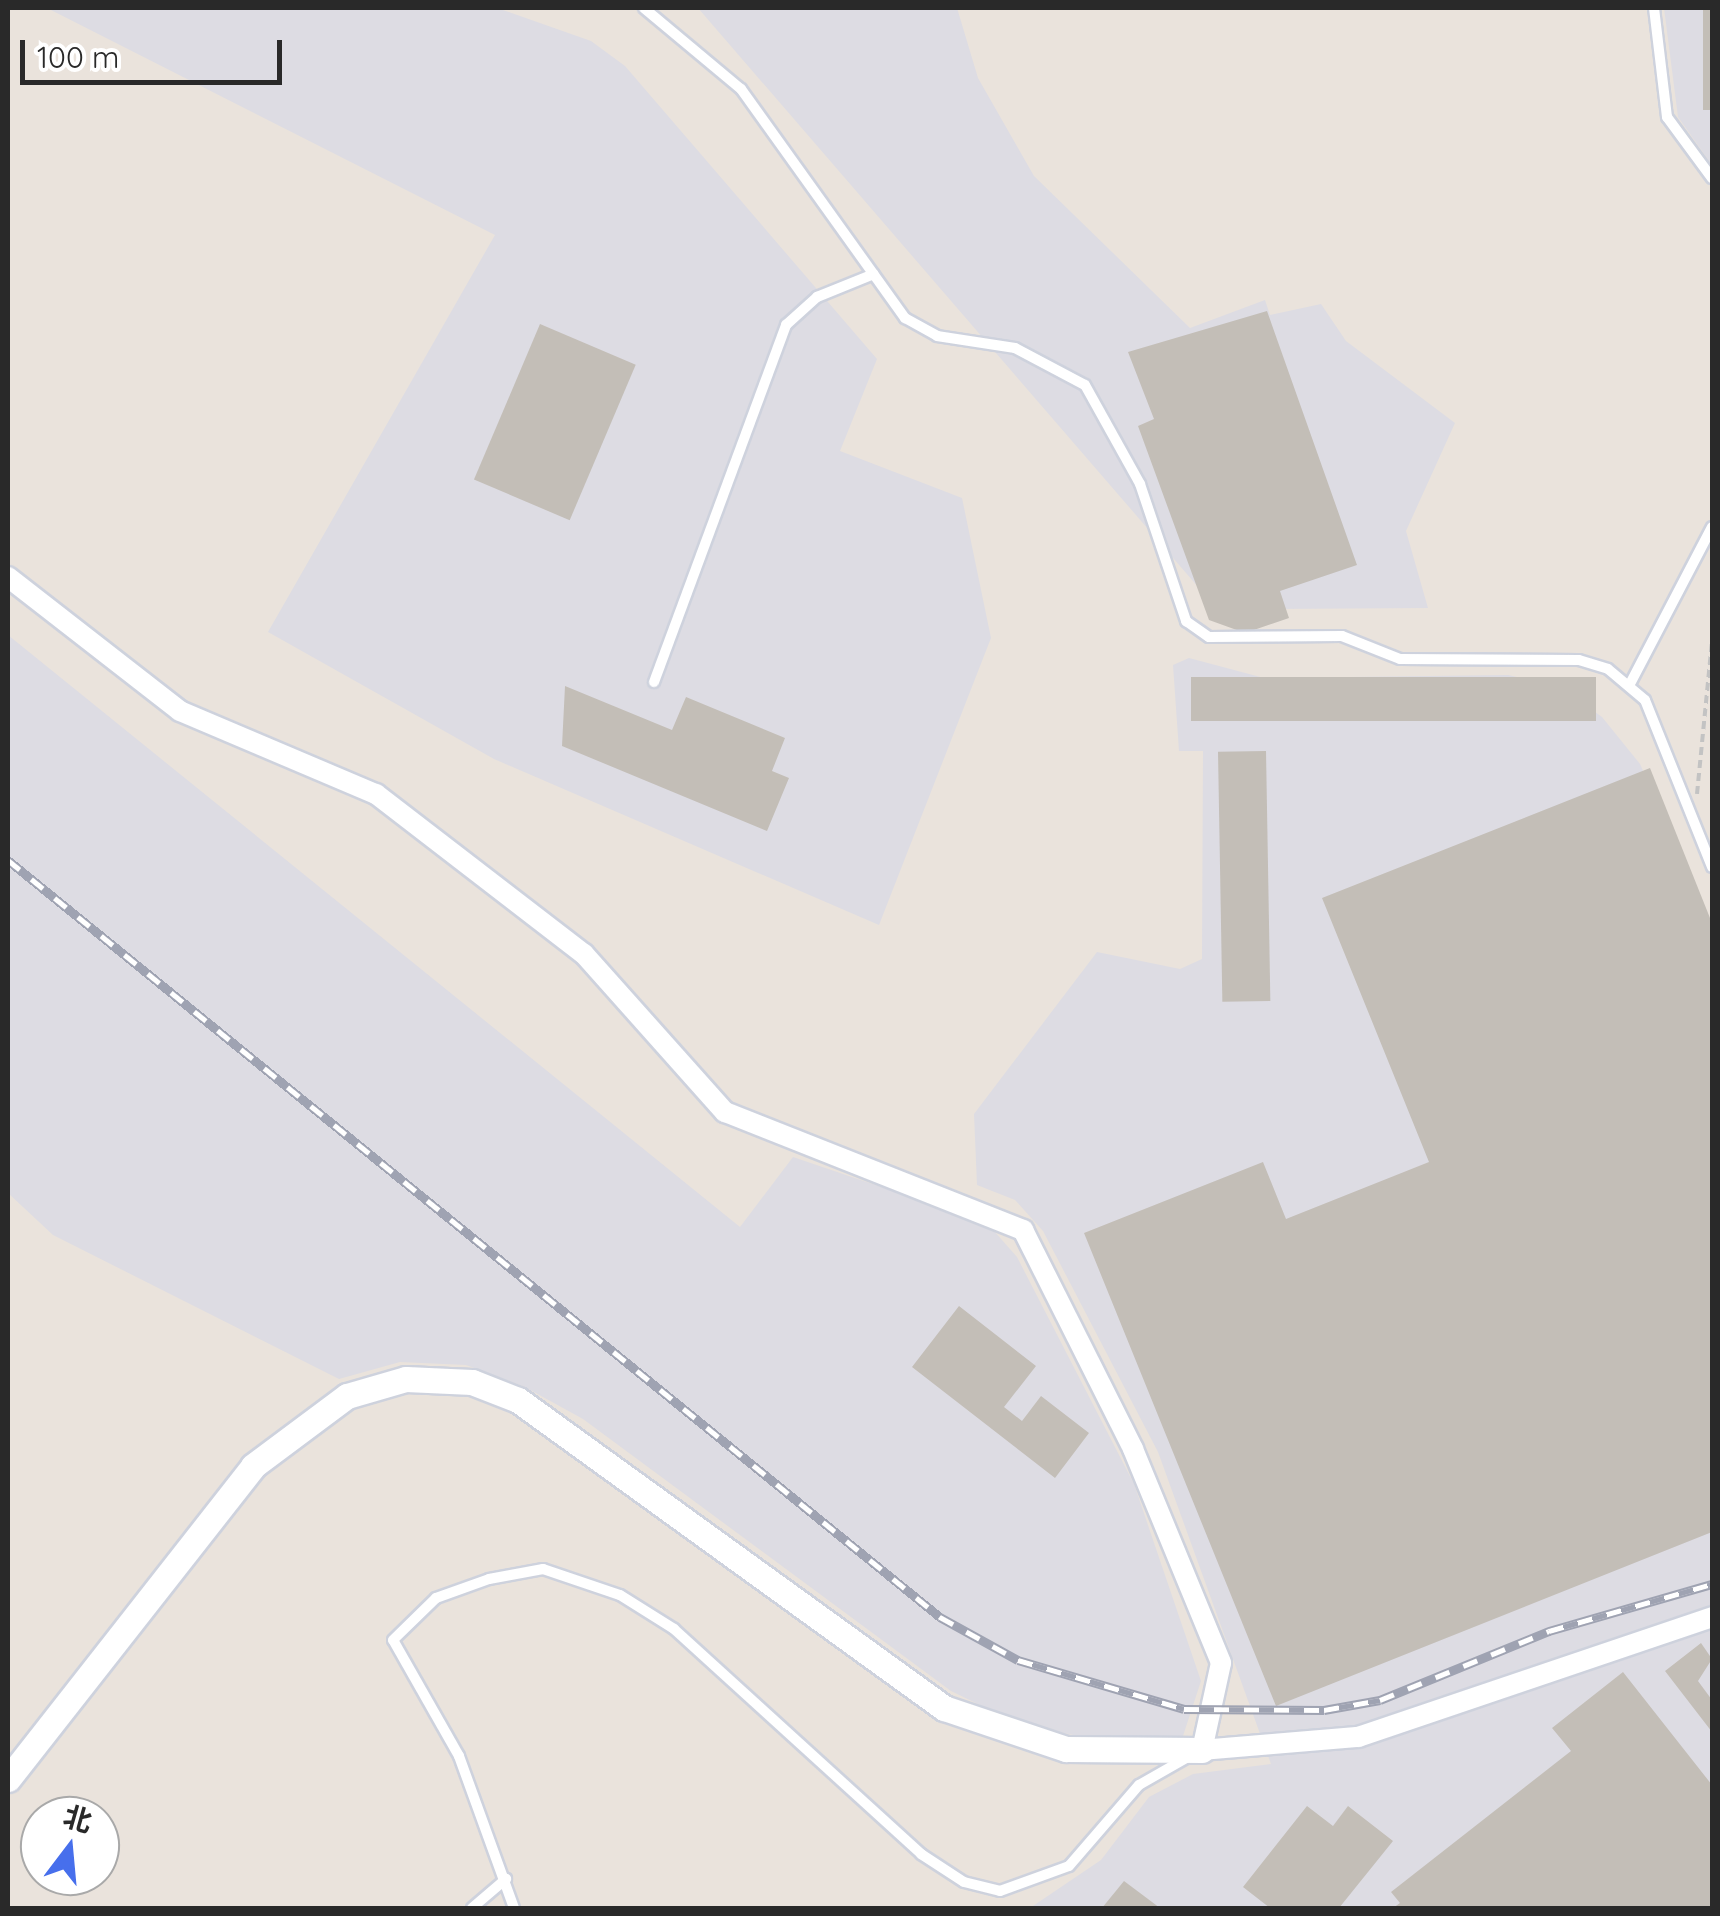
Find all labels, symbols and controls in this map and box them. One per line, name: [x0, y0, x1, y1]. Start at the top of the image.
scale bar: [25, 20, 288, 82]
text: 100 m: [37, 38, 119, 76]
north arrow: [20, 1796, 120, 1896]
text: 北: [60, 1798, 96, 1839]

